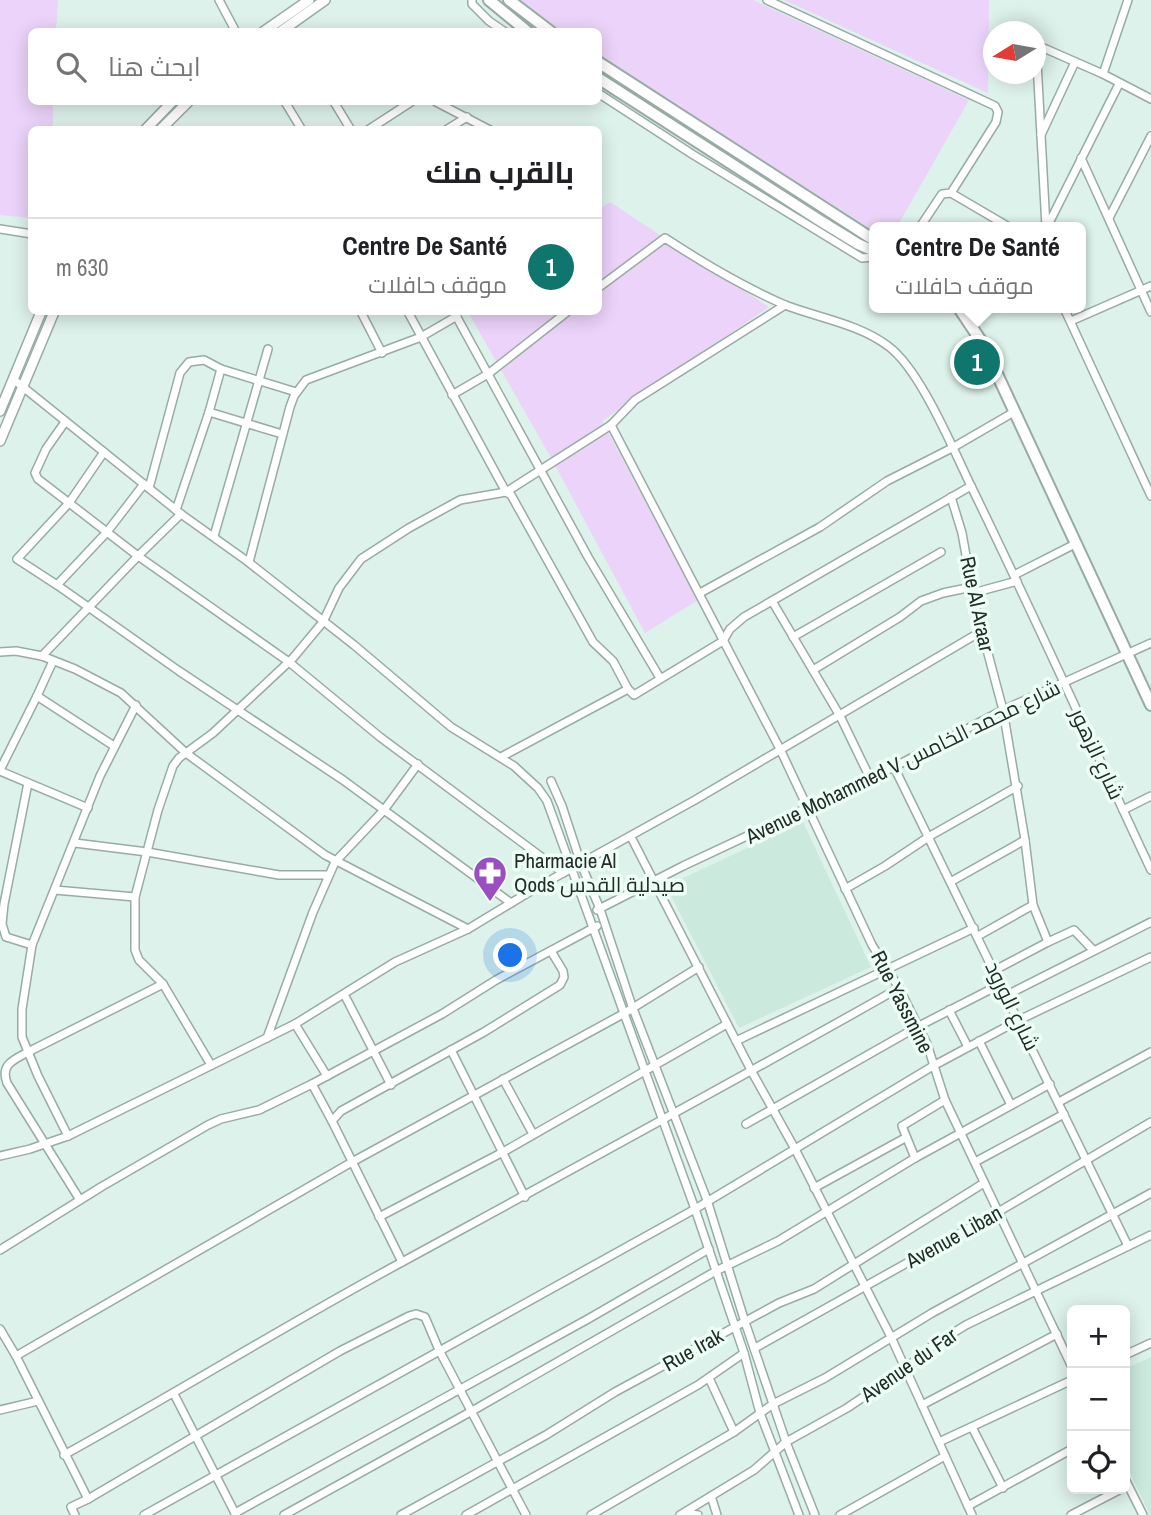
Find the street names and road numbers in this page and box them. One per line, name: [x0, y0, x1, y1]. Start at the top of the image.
street label: Rue Al Araar: [953, 554, 1002, 654]
street label: Avenue Mohammed V شارع محمد الخامس: [740, 673, 1065, 851]
street label: شارع الزهور: [1063, 703, 1131, 804]
street label: Rue Yassmine: [864, 946, 941, 1058]
street label: شارع الورود: [978, 956, 1047, 1055]
street label: Avenue Liban: [899, 1198, 1007, 1275]
street label: Avenue du Far: [854, 1320, 963, 1409]
street label: Rue Irak: [657, 1321, 729, 1378]

